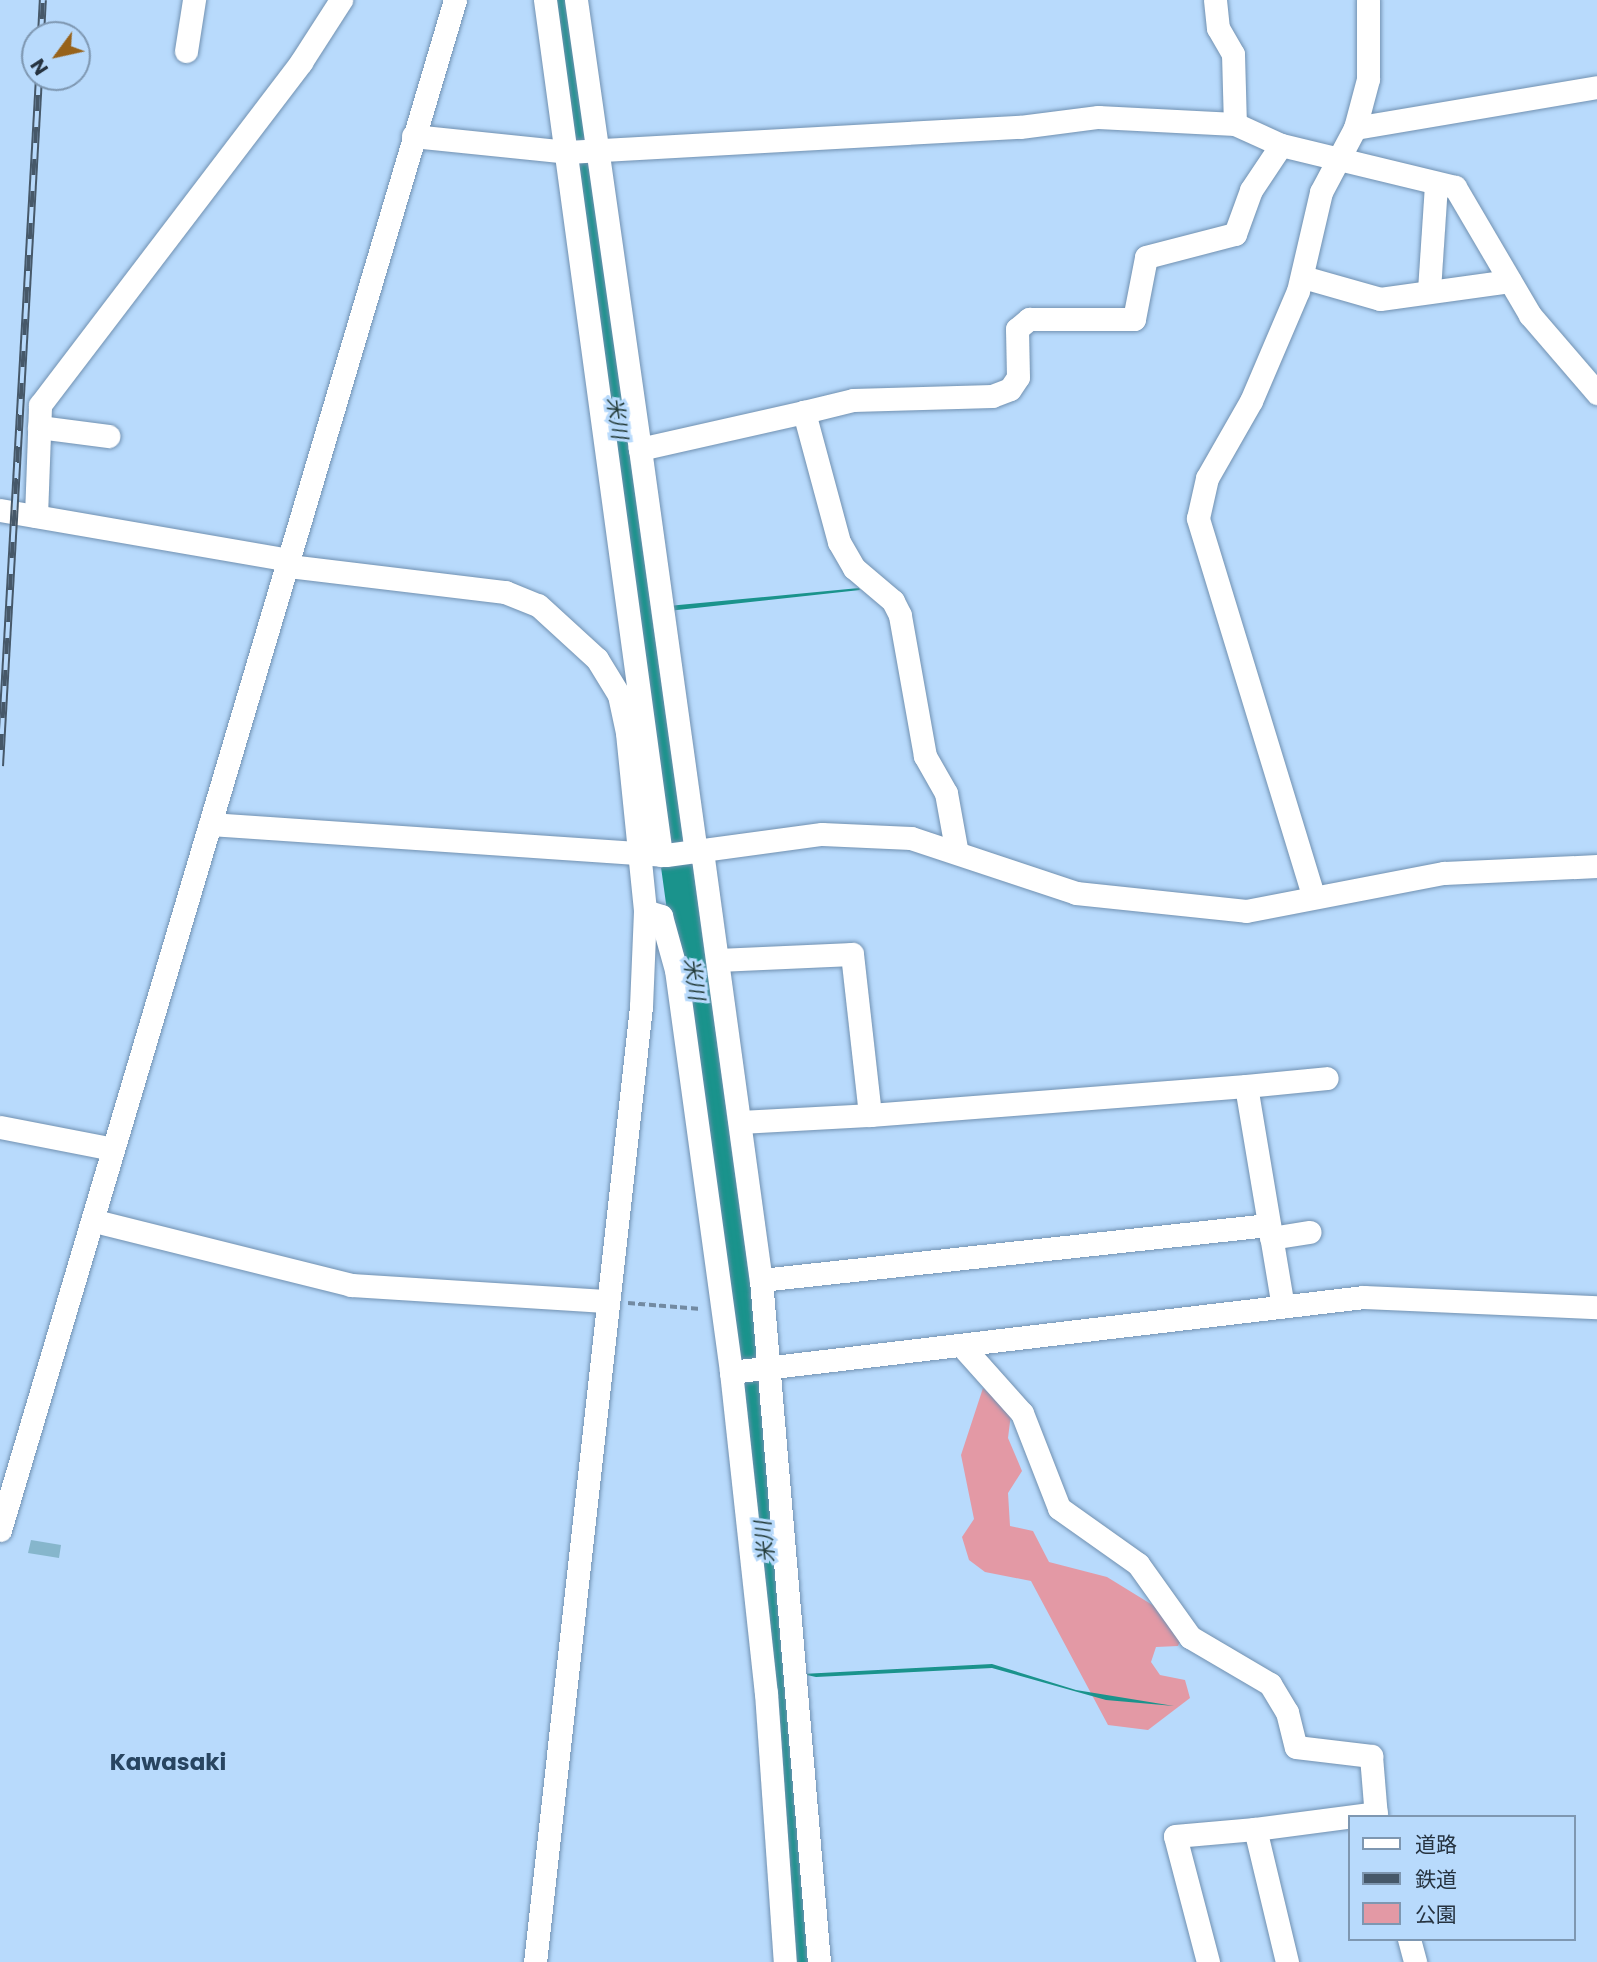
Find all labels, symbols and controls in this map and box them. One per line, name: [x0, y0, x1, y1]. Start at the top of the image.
north arrow: [21, 21, 91, 91]
text: N: [24, 53, 55, 80]
water label: 米川: [602, 395, 632, 441]
water label: 米川: [679, 956, 709, 1002]
water label: 米川: [750, 1520, 780, 1564]
district label: Kawasaki: [110, 1748, 226, 1776]
legend: [1348, 1815, 1576, 1941]
text: 道路: [1415, 1830, 1457, 1859]
text: 鉄道: [1415, 1865, 1457, 1894]
text: 公園: [1415, 1900, 1457, 1929]

